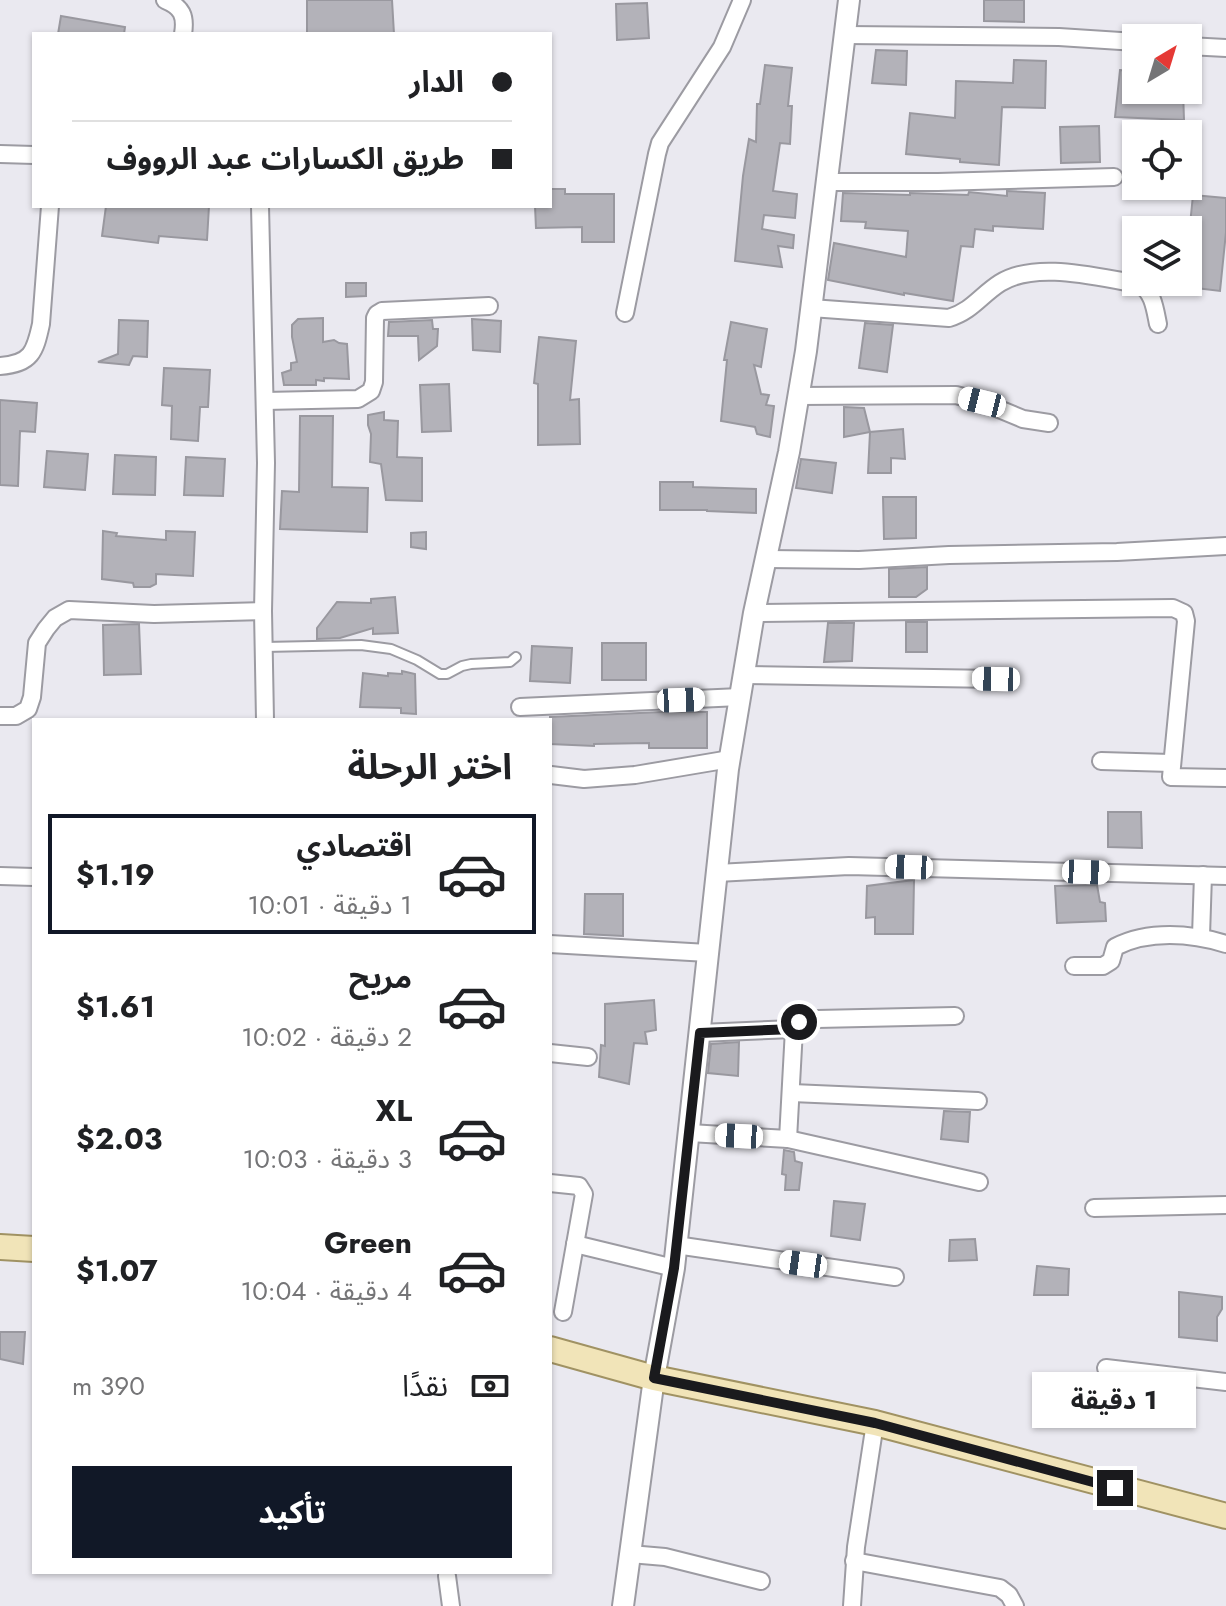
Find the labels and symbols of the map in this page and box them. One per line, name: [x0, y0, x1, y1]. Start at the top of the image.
north arrow: [1122, 24, 1202, 104]
car: [956, 385, 1008, 419]
car: [972, 667, 1020, 691]
car: [657, 687, 705, 713]
car: [885, 854, 933, 880]
car: [1062, 859, 1110, 885]
route start: [781, 1004, 817, 1040]
car: [714, 1123, 764, 1149]
car: [778, 1249, 828, 1279]
callout: 1 دقيقة: [1033, 1372, 1197, 1428]
route end: [1097, 1470, 1133, 1506]

